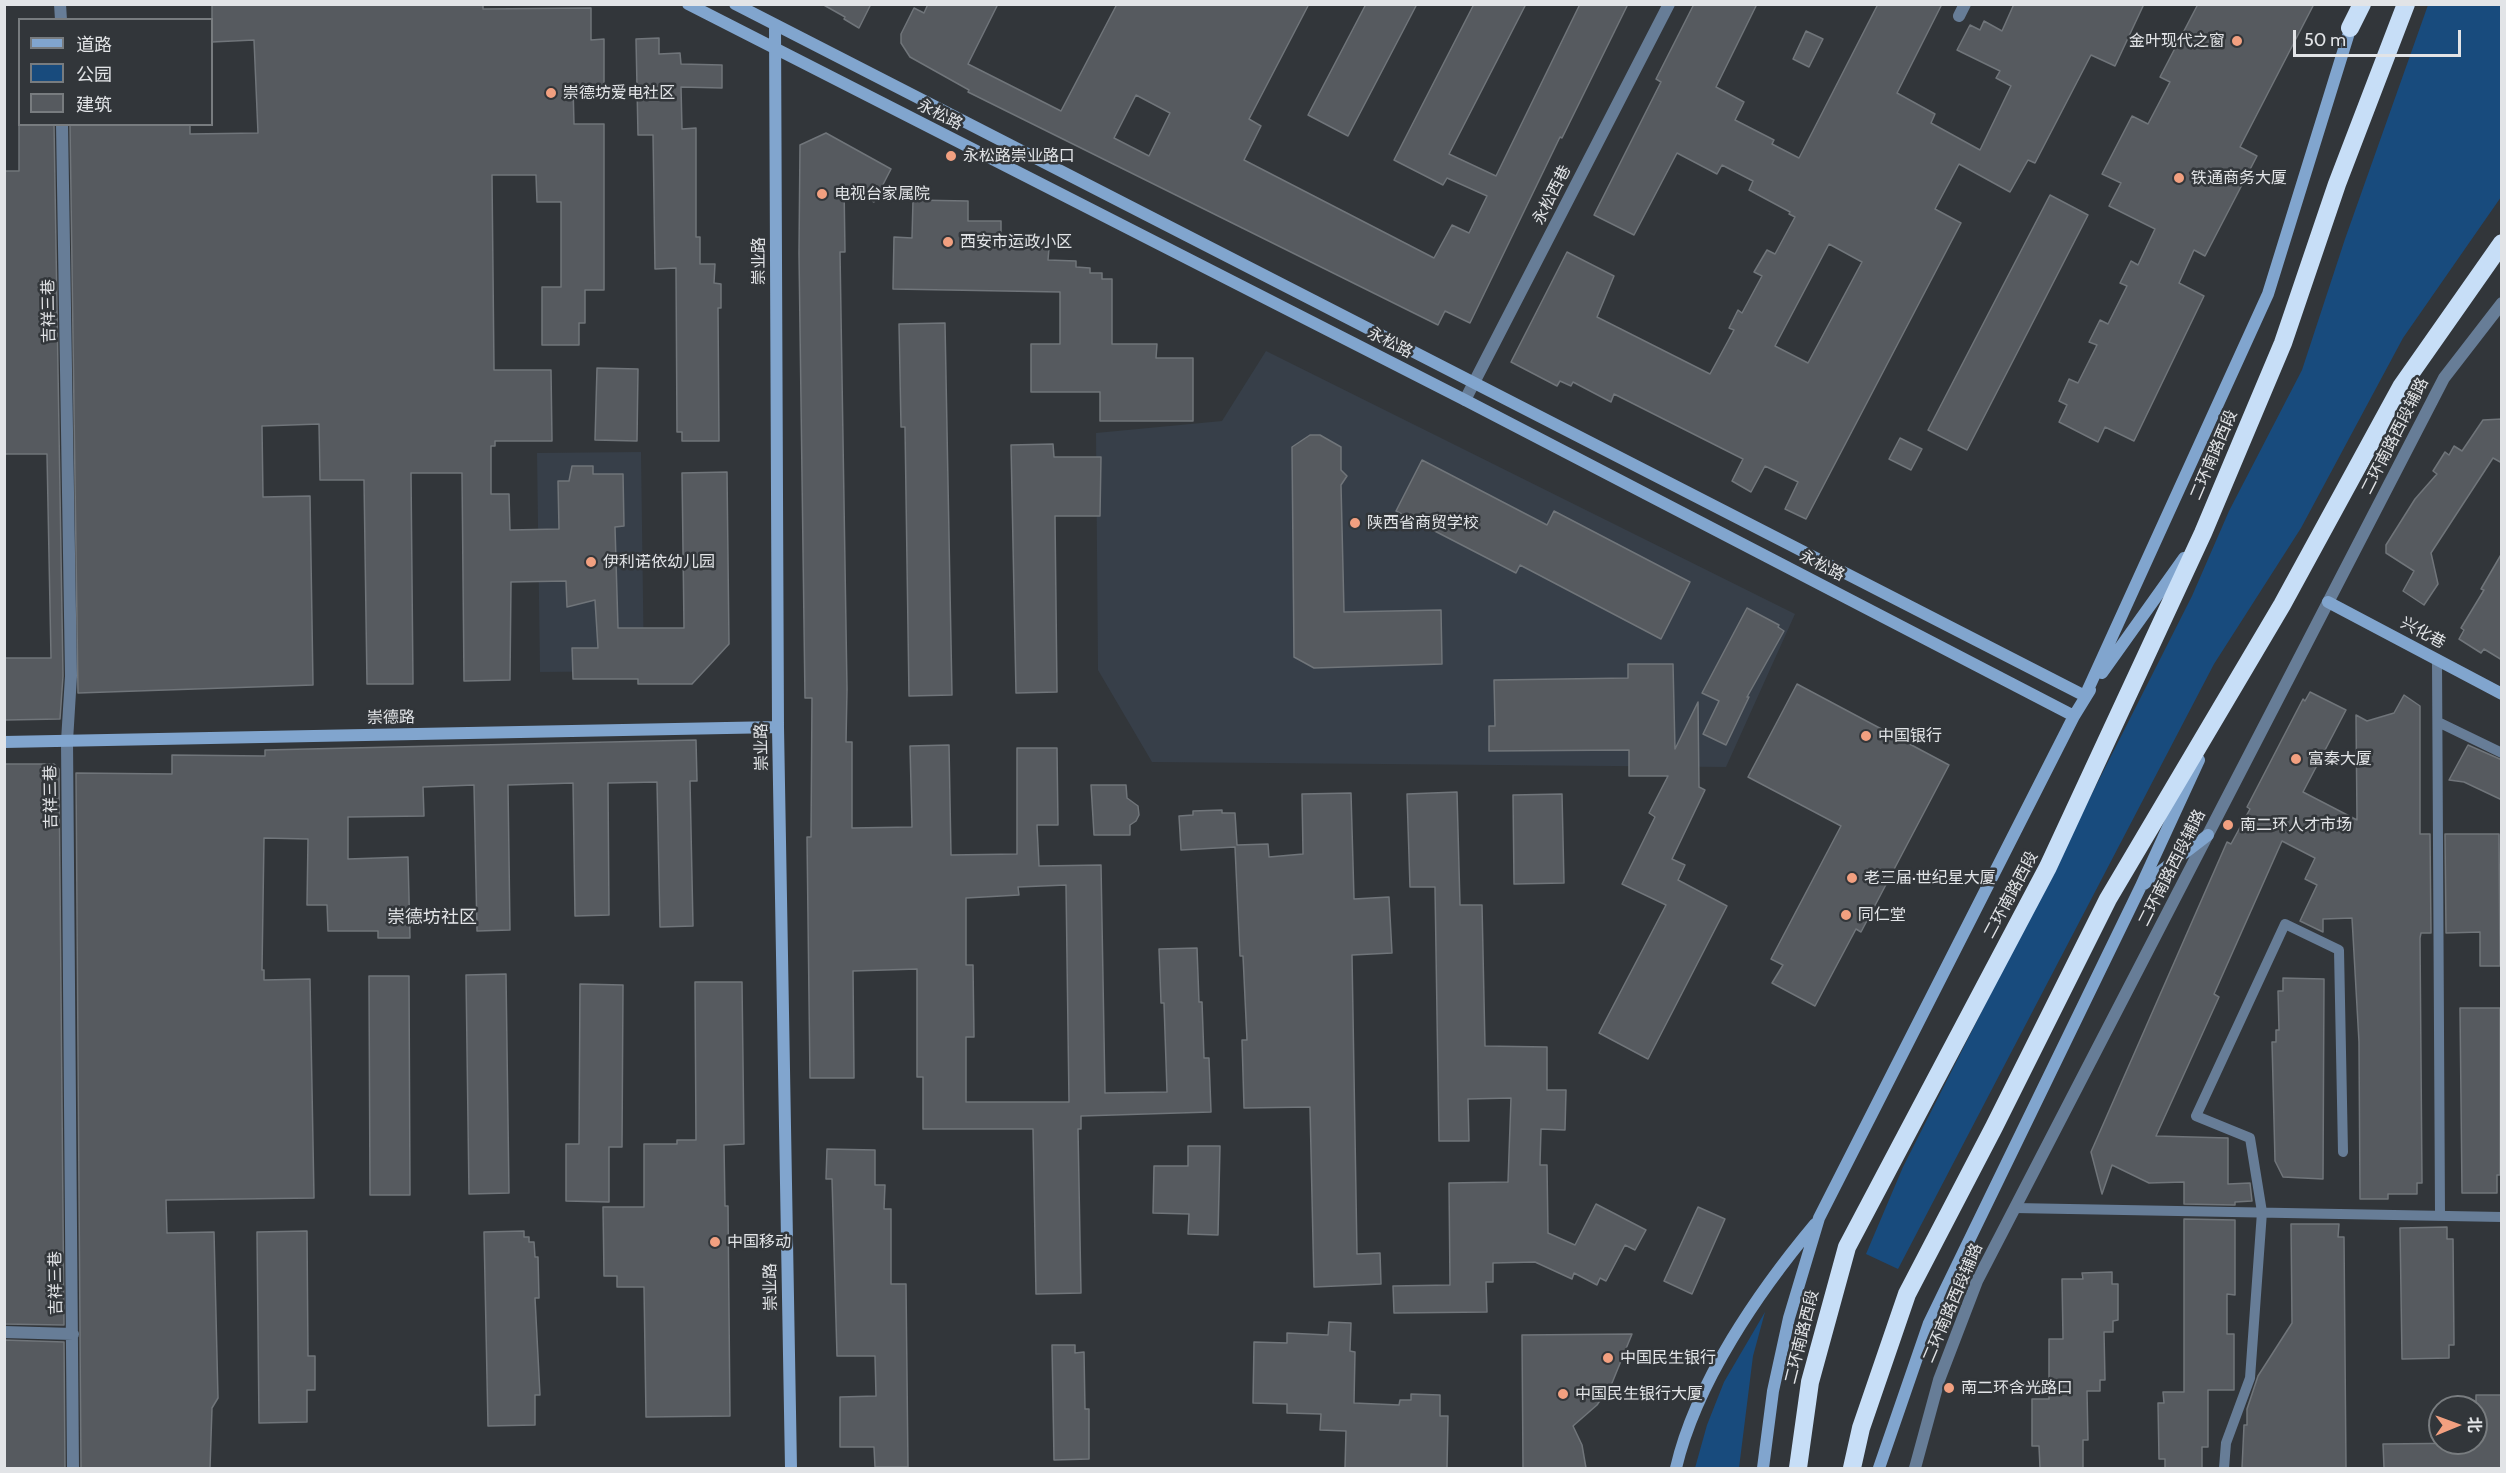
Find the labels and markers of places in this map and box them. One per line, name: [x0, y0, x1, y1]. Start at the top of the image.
place label: 金叶现代之窗: [2129, 31, 2225, 51]
marker: 金叶现代之窗: [2230, 34, 2244, 48]
place label: 崇德坊爱电社区: [563, 83, 675, 103]
marker: 崇德坊爱电社区: [544, 86, 558, 100]
place label: 永松路崇业路口: [963, 146, 1075, 166]
marker: 永松路崇业路口: [944, 149, 958, 163]
place label: 铁通商务大厦: [2191, 168, 2287, 188]
marker: 铁通商务大厦: [2172, 171, 2186, 185]
place label: 电视台家属院: [834, 184, 930, 204]
marker: 电视台家属院: [815, 187, 829, 201]
place label: 西安市运政小区: [960, 232, 1072, 252]
marker: 西安市运政小区: [941, 235, 955, 249]
place label: 陕西省商贸学校: [1367, 513, 1479, 533]
marker: 陕西省商贸学校: [1348, 516, 1362, 530]
place label: 伊利诺依幼儿园: [603, 552, 715, 572]
marker: 伊利诺依幼儿园: [584, 555, 598, 569]
place label: 中国银行: [1878, 726, 1942, 746]
marker: 中国银行: [1859, 729, 1873, 743]
place label: 富秦大厦: [2308, 749, 2372, 769]
marker: 富秦大厦: [2289, 752, 2303, 766]
place label: 南二环人才市场: [2240, 815, 2352, 835]
marker: 南二环人才市场: [2221, 818, 2235, 832]
place label: 老三届·世纪星大厦: [1864, 868, 1996, 888]
marker: 老三届·世纪星大厦: [1845, 871, 1859, 885]
place label: 同仁堂: [1858, 905, 1906, 925]
marker: 同仁堂: [1839, 908, 1853, 922]
place label: 中国移动: [727, 1232, 791, 1252]
marker: 中国移动: [708, 1235, 722, 1249]
place label: 中国民生银行: [1620, 1348, 1716, 1368]
marker: 中国民生银行: [1601, 1351, 1615, 1365]
place label: 南二环含光路口: [1961, 1378, 2073, 1398]
marker: 南二环含光路口: [1942, 1381, 1956, 1395]
place label: 中国民生银行大厦: [1575, 1384, 1703, 1404]
marker: 中国民生银行大厦: [1556, 1387, 1570, 1401]

